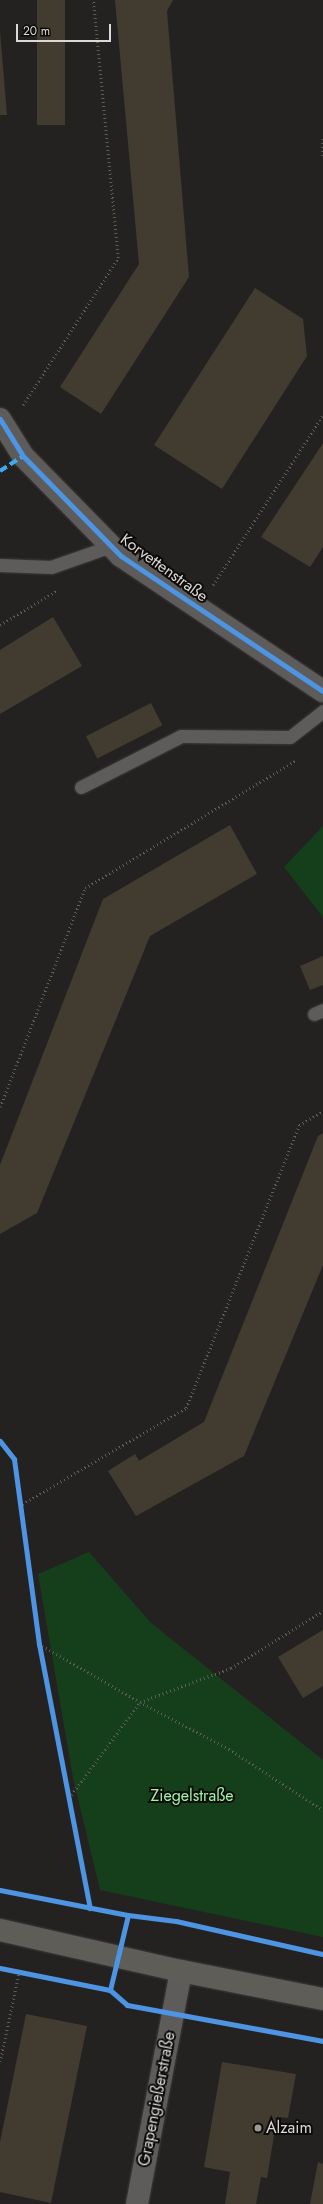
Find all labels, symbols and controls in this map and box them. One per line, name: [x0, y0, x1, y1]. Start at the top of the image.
scale bar: [18, 16, 113, 42]
text: 20 m: [23, 22, 50, 40]
street label: Korvettenstraße: [117, 530, 211, 606]
park label: Ziegelstraße: [151, 1786, 233, 1806]
street label: Grapengießerstraße: [135, 2030, 179, 2168]
place label: Alzaim: [266, 2118, 312, 2138]
marker: Alzaim: [253, 2123, 263, 2133]

